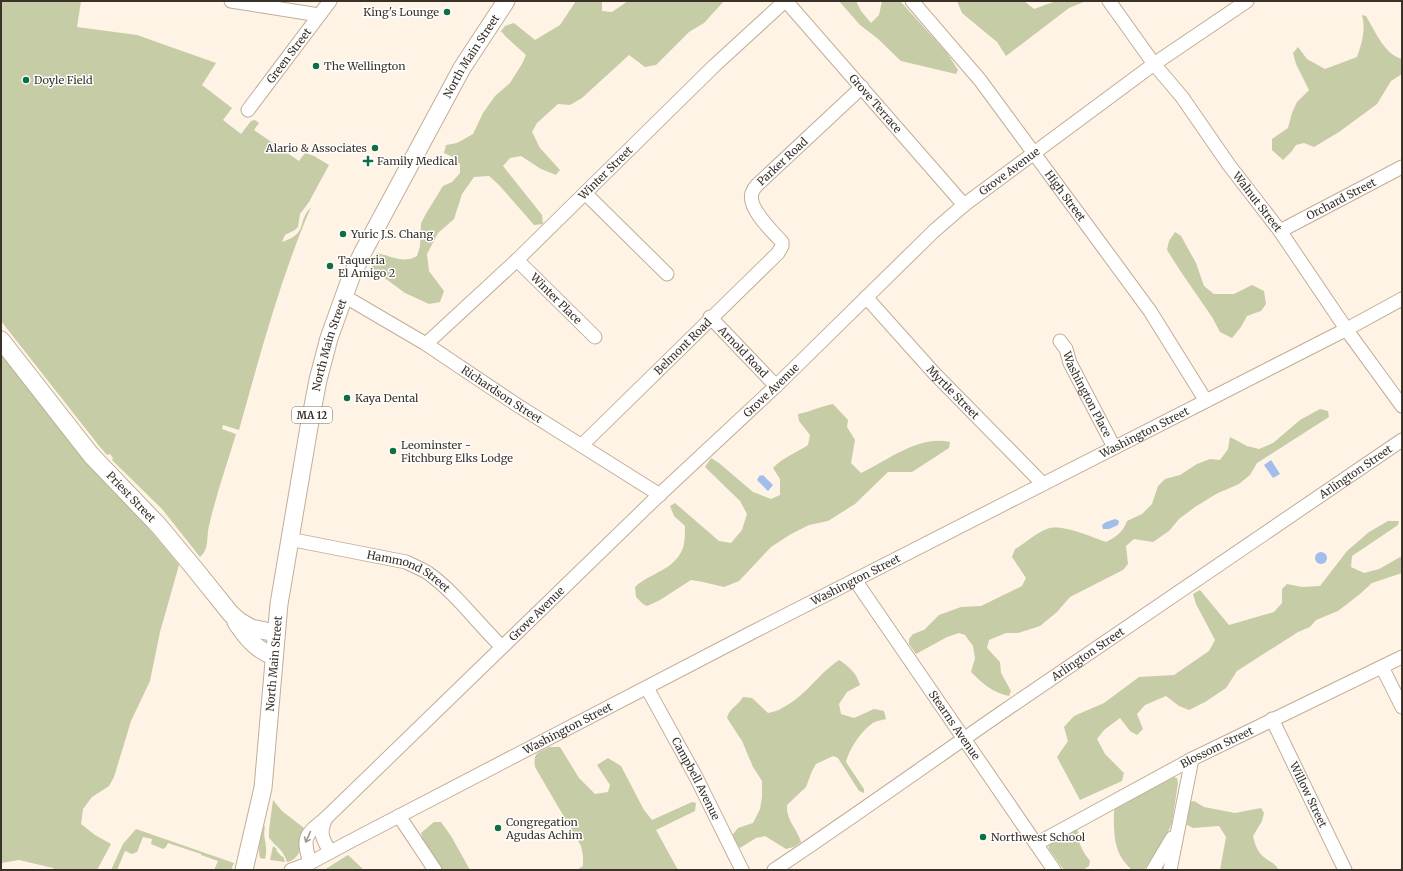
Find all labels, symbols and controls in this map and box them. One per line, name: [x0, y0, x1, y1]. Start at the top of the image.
place label: King's Lounge: [363, 5, 439, 19]
marker: King's Lounge: [442, 7, 452, 17]
street label: North Main Street: [440, 11, 503, 100]
street label: Green Street: [264, 25, 315, 86]
place label: The Wellington: [324, 59, 406, 73]
marker: The Wellington: [311, 61, 321, 71]
street label: Grove Terrace: [846, 71, 905, 136]
place label: Doyle Field: [34, 73, 93, 87]
marker: Doyle Field: [21, 75, 31, 85]
street label: Parker Road: [754, 134, 811, 188]
place label: Alario & Associates: [265, 141, 367, 155]
marker: Alario & Associates: [370, 143, 380, 153]
street label: Winter Street: [575, 143, 636, 203]
street label: Grove Avenue: [976, 144, 1043, 198]
place label: Family Medical: [377, 154, 458, 168]
marker: Family Medical: [362, 155, 374, 167]
street label: High Street: [1042, 167, 1089, 225]
street label: Walnut Street: [1229, 168, 1286, 235]
street label: Orchard Street: [1304, 175, 1379, 223]
place label: Yuric J.S. Chang: [350, 227, 433, 241]
marker: Yuric J.S. Chang: [338, 229, 348, 239]
place label: Taqueria El Amigo 2: [338, 253, 395, 280]
marker: Taqueria El Amigo 2: [325, 261, 335, 271]
street label: Winter Place: [527, 270, 585, 327]
street label: North Main Street: [309, 296, 350, 392]
street label: Belmont Road: [651, 315, 715, 378]
street label: Arnold Road: [715, 322, 771, 381]
street label: Washington Place: [1060, 349, 1115, 440]
street label: Grove Avenue: [740, 360, 802, 420]
street label: Richardson Street: [458, 363, 546, 427]
street label: Myrtle Street: [924, 363, 983, 422]
place label: Kaya Dental: [355, 391, 419, 405]
marker: Kaya Dental: [342, 393, 352, 403]
street label: Washington Street: [1096, 404, 1192, 461]
road number: MA 12: [292, 407, 332, 423]
place label: Leominster - Fitchburg Elks Lodge: [401, 438, 513, 465]
street label: Arlington Street: [1316, 441, 1395, 502]
marker: Leominster - Fitchburg Elks Lodge: [388, 446, 398, 456]
street label: Priest Street: [103, 468, 159, 526]
street label: Hammond Street: [366, 547, 454, 596]
street label: Washington Street: [808, 551, 903, 609]
street label: Grove Avenue: [506, 584, 567, 644]
street label: North Main Street: [263, 615, 285, 712]
street label: Arlington Street: [1048, 624, 1127, 684]
street label: Stearns Avenue: [926, 688, 983, 763]
street label: Washington Street: [520, 699, 615, 758]
street label: Blossom Street: [1178, 723, 1256, 771]
street label: Campbell Avenue: [669, 735, 723, 823]
street label: Willow Street: [1286, 759, 1331, 830]
place label: Congregation Agudas Achim: [505, 815, 583, 842]
marker: Congregation Agudas Achim: [493, 823, 503, 833]
place label: Northwest School: [991, 830, 1086, 844]
one-way arrow: [304, 831, 311, 843]
marker: Northwest School: [978, 832, 988, 842]

